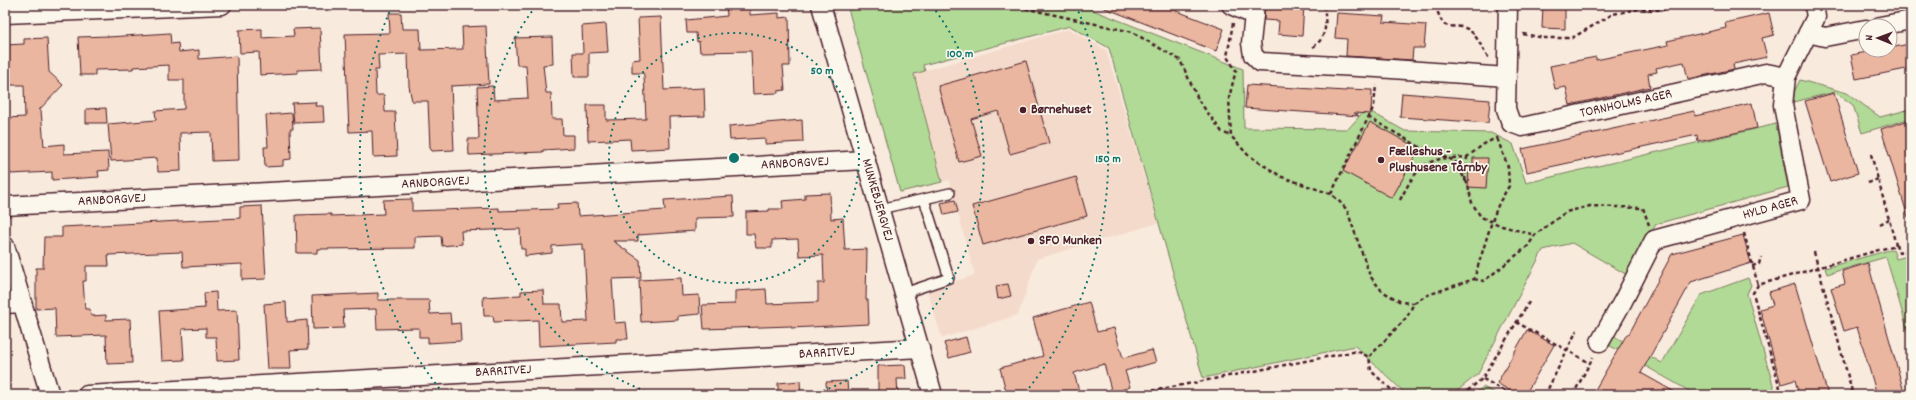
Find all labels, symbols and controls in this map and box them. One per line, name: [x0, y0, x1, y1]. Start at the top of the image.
north arrow: [1858, 18, 1898, 58]
text: N: [1862, 34, 1878, 41]
text: 100 m: [947, 46, 973, 63]
text: 50 m: [810, 63, 834, 80]
street label: TORNHOLMS AGER: [1578, 84, 1674, 124]
place label: Børnehuset: [1031, 100, 1092, 120]
marker: Børnehuset: [1018, 105, 1028, 115]
place label: Fælleshus - Plushusene Tårnby: [1389, 142, 1488, 178]
centre of rings: [727, 151, 741, 165]
text: 150 m: [1095, 151, 1121, 168]
street label: ARNBORGVEJ: [760, 152, 829, 176]
marker: Fælleshus - Plushusene Tårnby: [1376, 155, 1386, 165]
street label: MUNKEBJERGVEJ: [856, 157, 898, 244]
street label: ARNBORGVEJ: [401, 171, 470, 195]
street label: ARNBORGVEJ: [77, 188, 146, 212]
street label: HYLD AGER: [1740, 191, 1800, 225]
place label: SFO Munken: [1039, 231, 1102, 251]
marker: SFO Munken: [1026, 236, 1036, 246]
street label: BARRITVEJ: [798, 342, 855, 365]
street label: BARRITVEJ: [475, 360, 532, 383]

